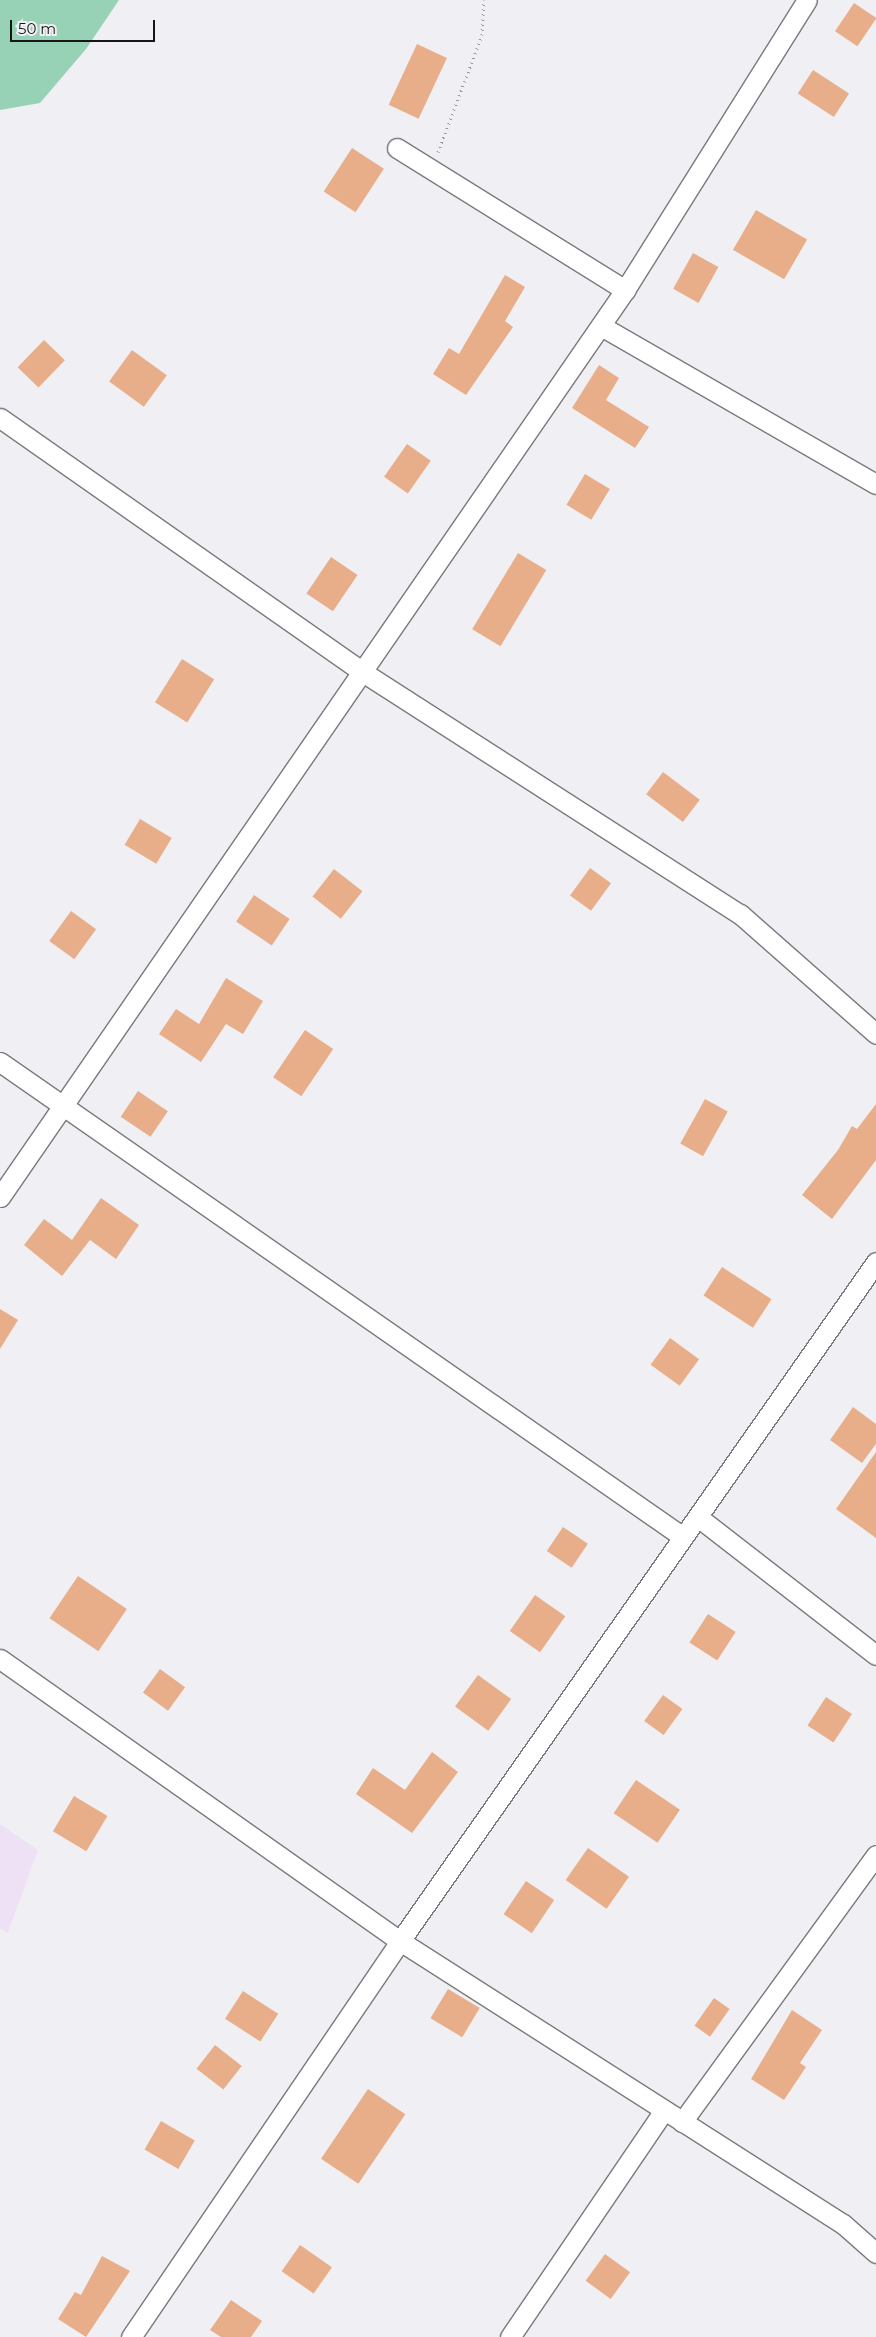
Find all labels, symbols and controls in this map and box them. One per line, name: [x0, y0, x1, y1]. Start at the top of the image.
scale bar: [12, 10, 158, 42]
text: 50 m: [18, 19, 56, 38]

